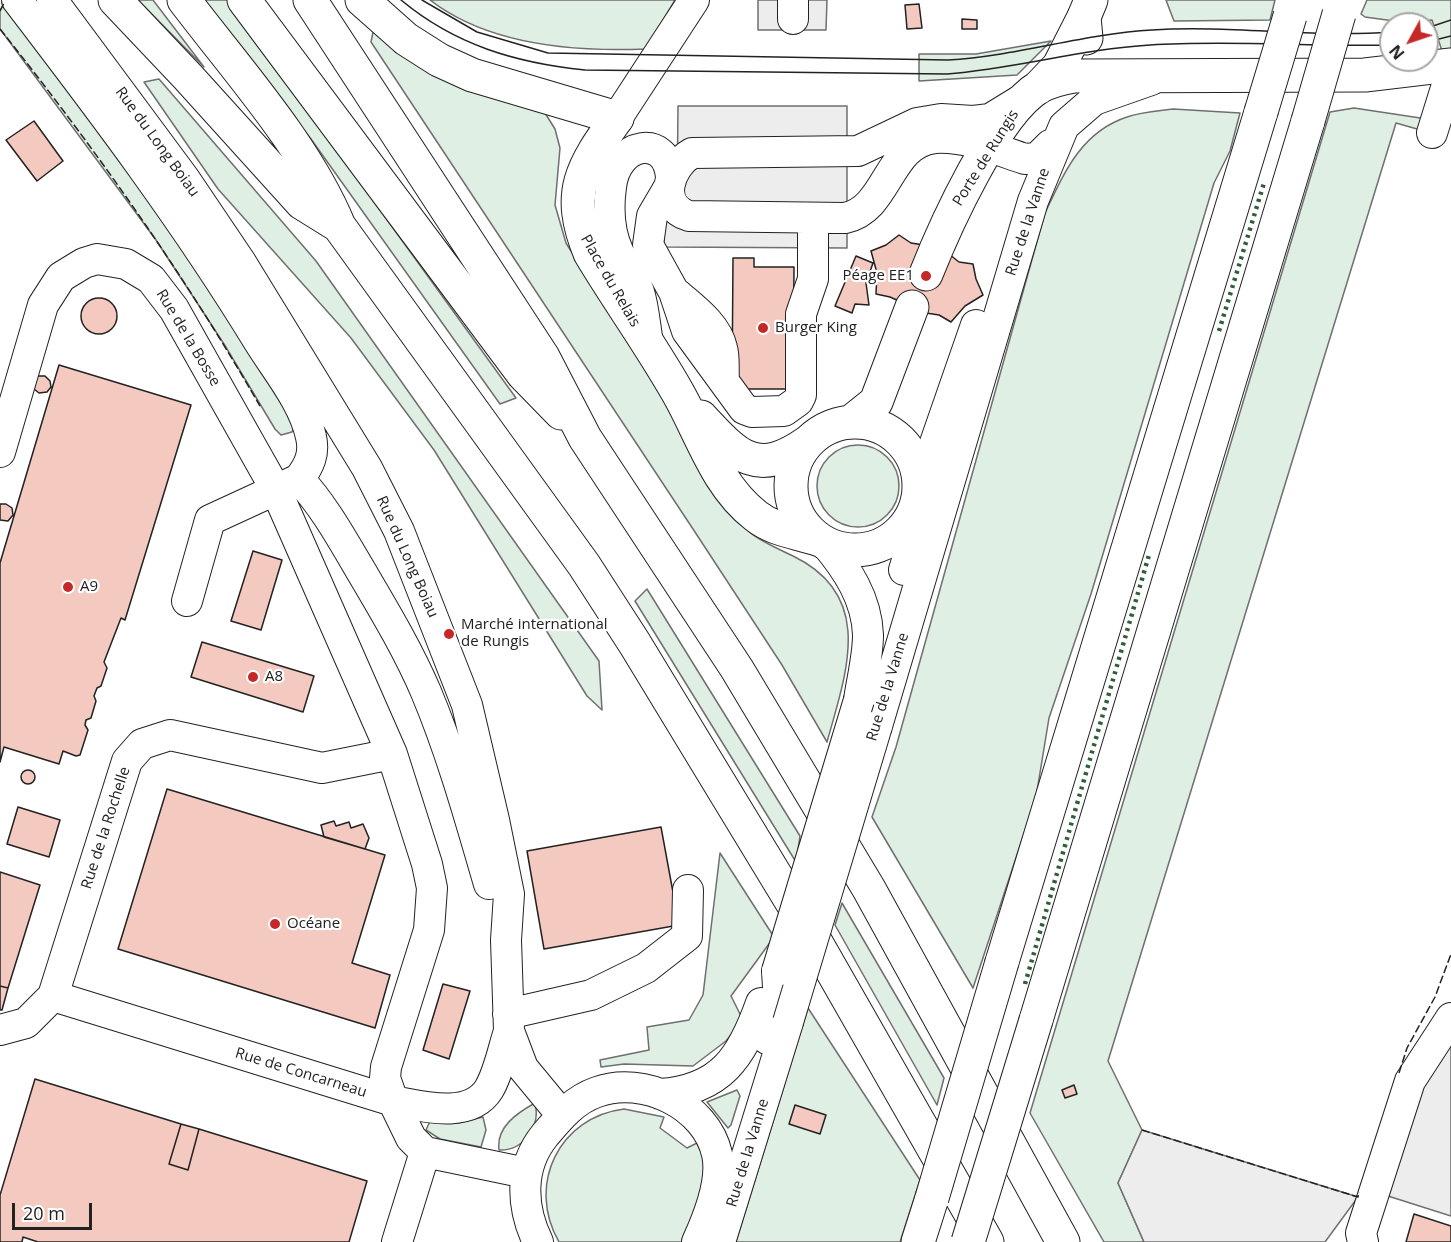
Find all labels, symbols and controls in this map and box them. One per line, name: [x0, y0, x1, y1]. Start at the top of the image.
north arrow: [1379, 12, 1439, 72]
text: N: [1384, 40, 1409, 64]
street label: Rue du Long Boiau: [111, 84, 203, 200]
street label: Porte de Rungis: [949, 107, 1023, 209]
street label: Rue de la Vanne: [1002, 166, 1054, 278]
street label: Place du Relais: [576, 232, 644, 330]
place label: Péage EE1: [843, 267, 914, 285]
marker: Péage EE1: [919, 269, 933, 283]
street label: Rue de la Bosse: [152, 286, 224, 390]
place label: Burger King: [775, 319, 857, 337]
marker: Burger King: [756, 321, 770, 335]
street label: Rue du Long Boiau: [372, 493, 442, 621]
place label: A9: [80, 578, 98, 596]
marker: A9: [61, 580, 75, 594]
place label: Marché international de Rungis: [461, 616, 608, 651]
marker: Marché international de Rungis: [442, 627, 456, 641]
street label: Rue de la Vanne: [863, 631, 913, 743]
place label: A8: [265, 668, 283, 686]
marker: A8: [246, 670, 260, 684]
street label: Rue de la Rochelle: [78, 765, 134, 891]
place label: Océane: [287, 915, 340, 933]
marker: Océane: [268, 917, 282, 931]
street label: Rue de Concarneau: [233, 1044, 369, 1102]
street label: Rue de la Vanne: [723, 1097, 773, 1209]
scale bar: [15, 1191, 94, 1229]
text: 20 m: [23, 1201, 65, 1225]

